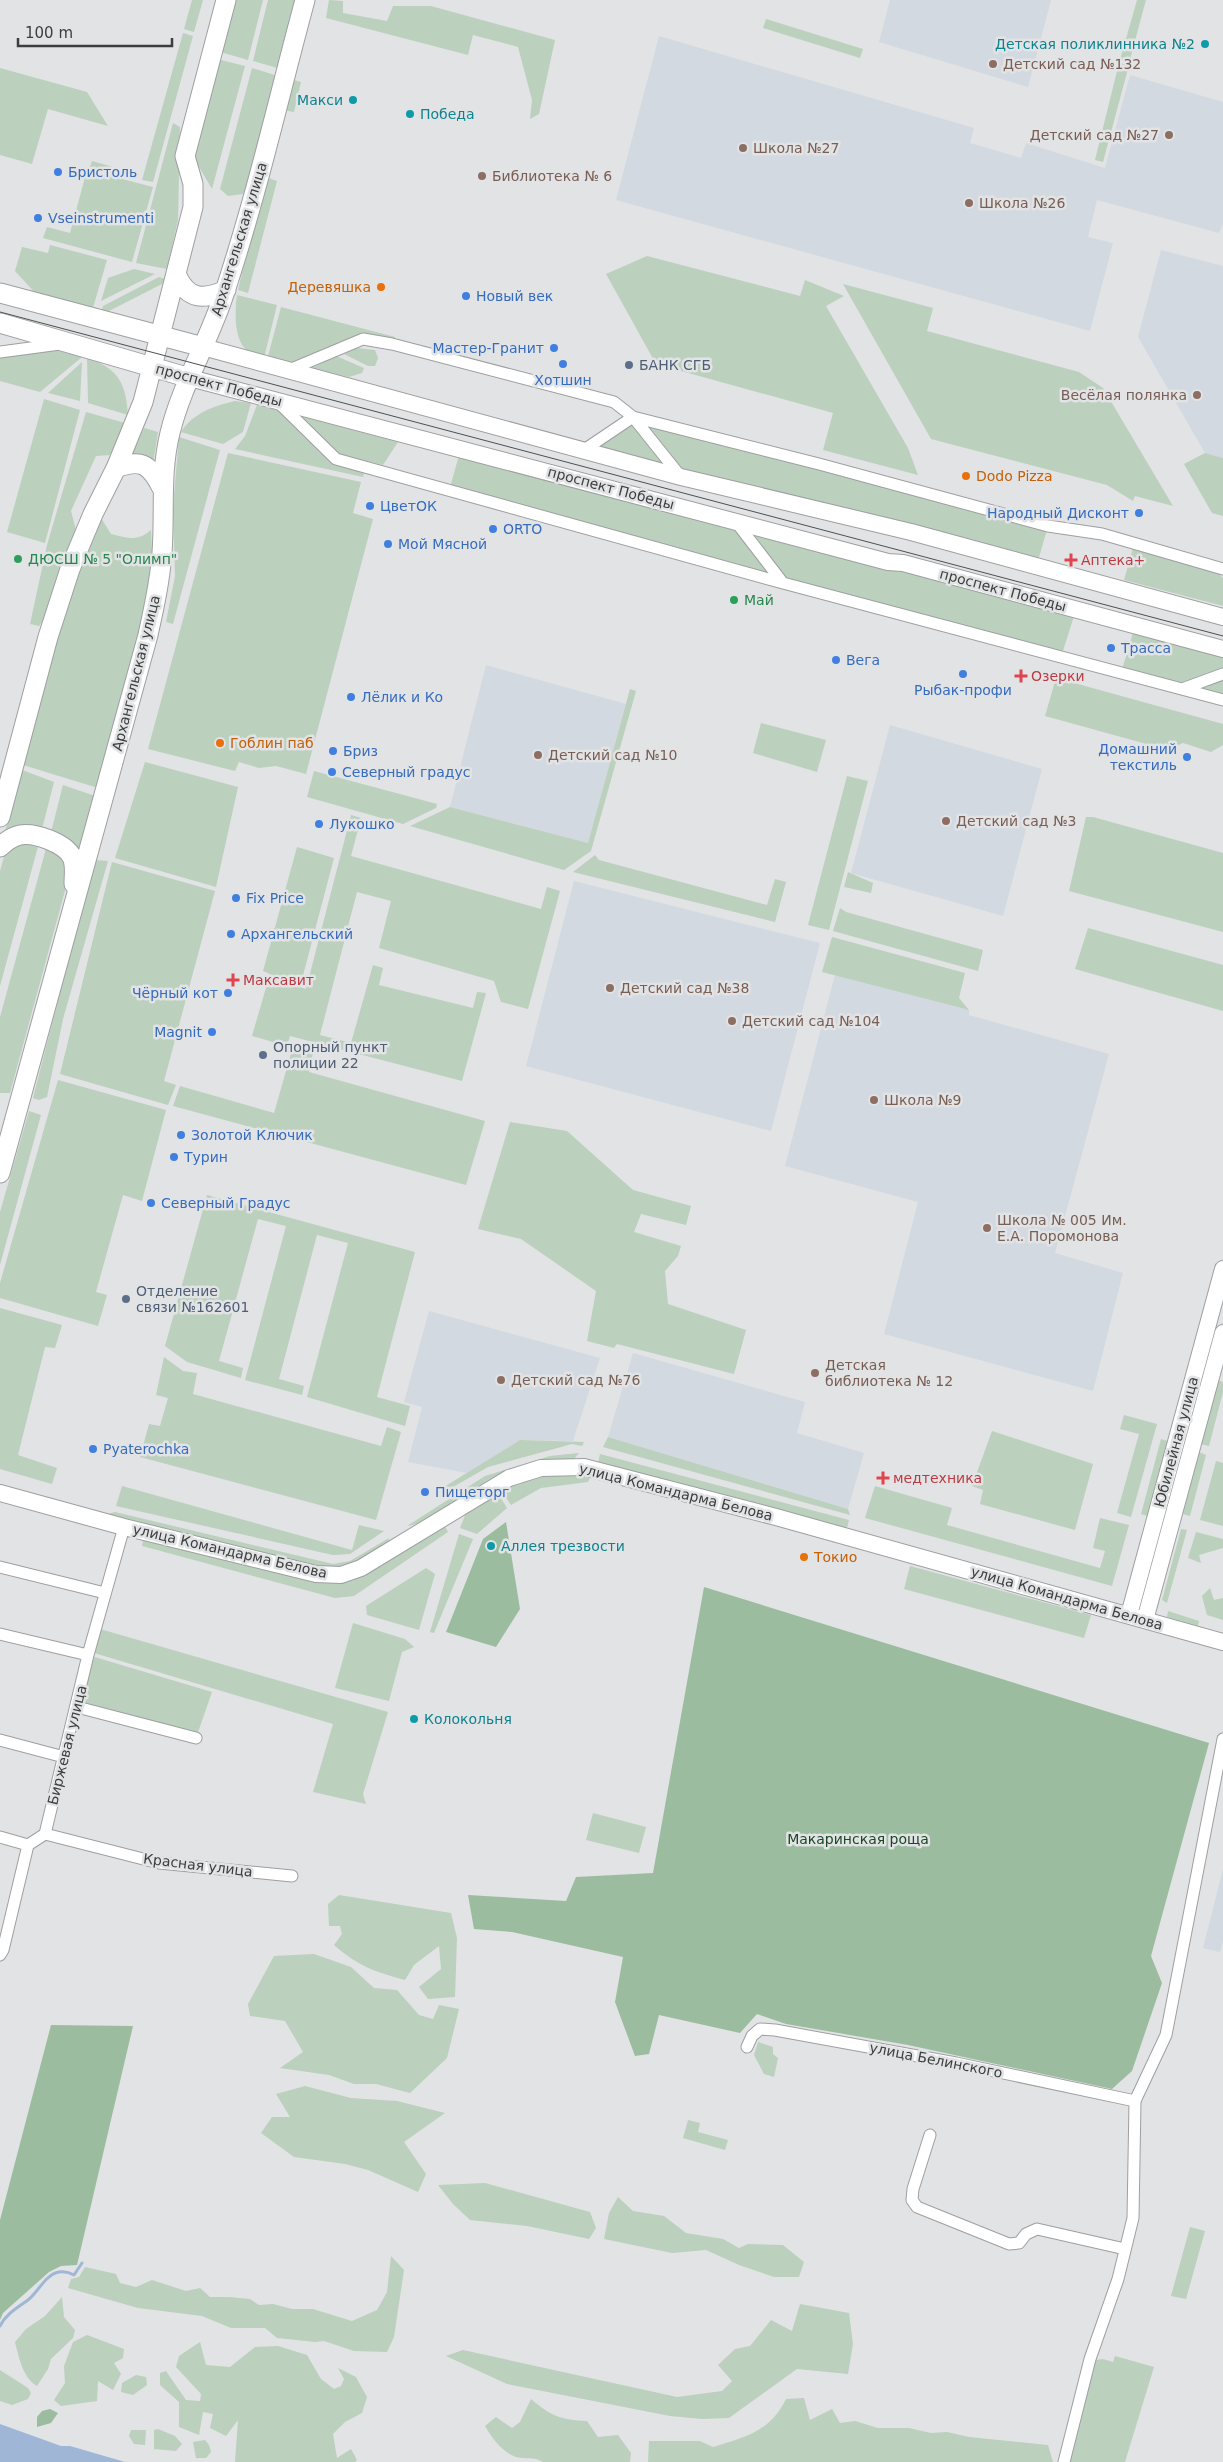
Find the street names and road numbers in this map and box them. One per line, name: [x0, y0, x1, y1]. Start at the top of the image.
street label: Архангельская улица: [208, 160, 270, 318]
street label: проспект Победы: [154, 360, 284, 410]
street label: проспект Победы: [546, 463, 676, 513]
street label: проспект Победы: [938, 565, 1068, 615]
street label: Архангельская улица: [109, 594, 163, 752]
street label: Юбилейная улица: [1151, 1375, 1201, 1509]
street label: улица Командарма Белова: [578, 1460, 774, 1524]
street label: улица Командарма Белова: [131, 1521, 329, 1581]
street label: улица Командарма Белова: [969, 1563, 1165, 1633]
street label: Биржевая улица: [44, 1683, 90, 1807]
street label: Красная улица: [142, 1850, 254, 1880]
street label: улица Белинского: [868, 2039, 1004, 2081]

